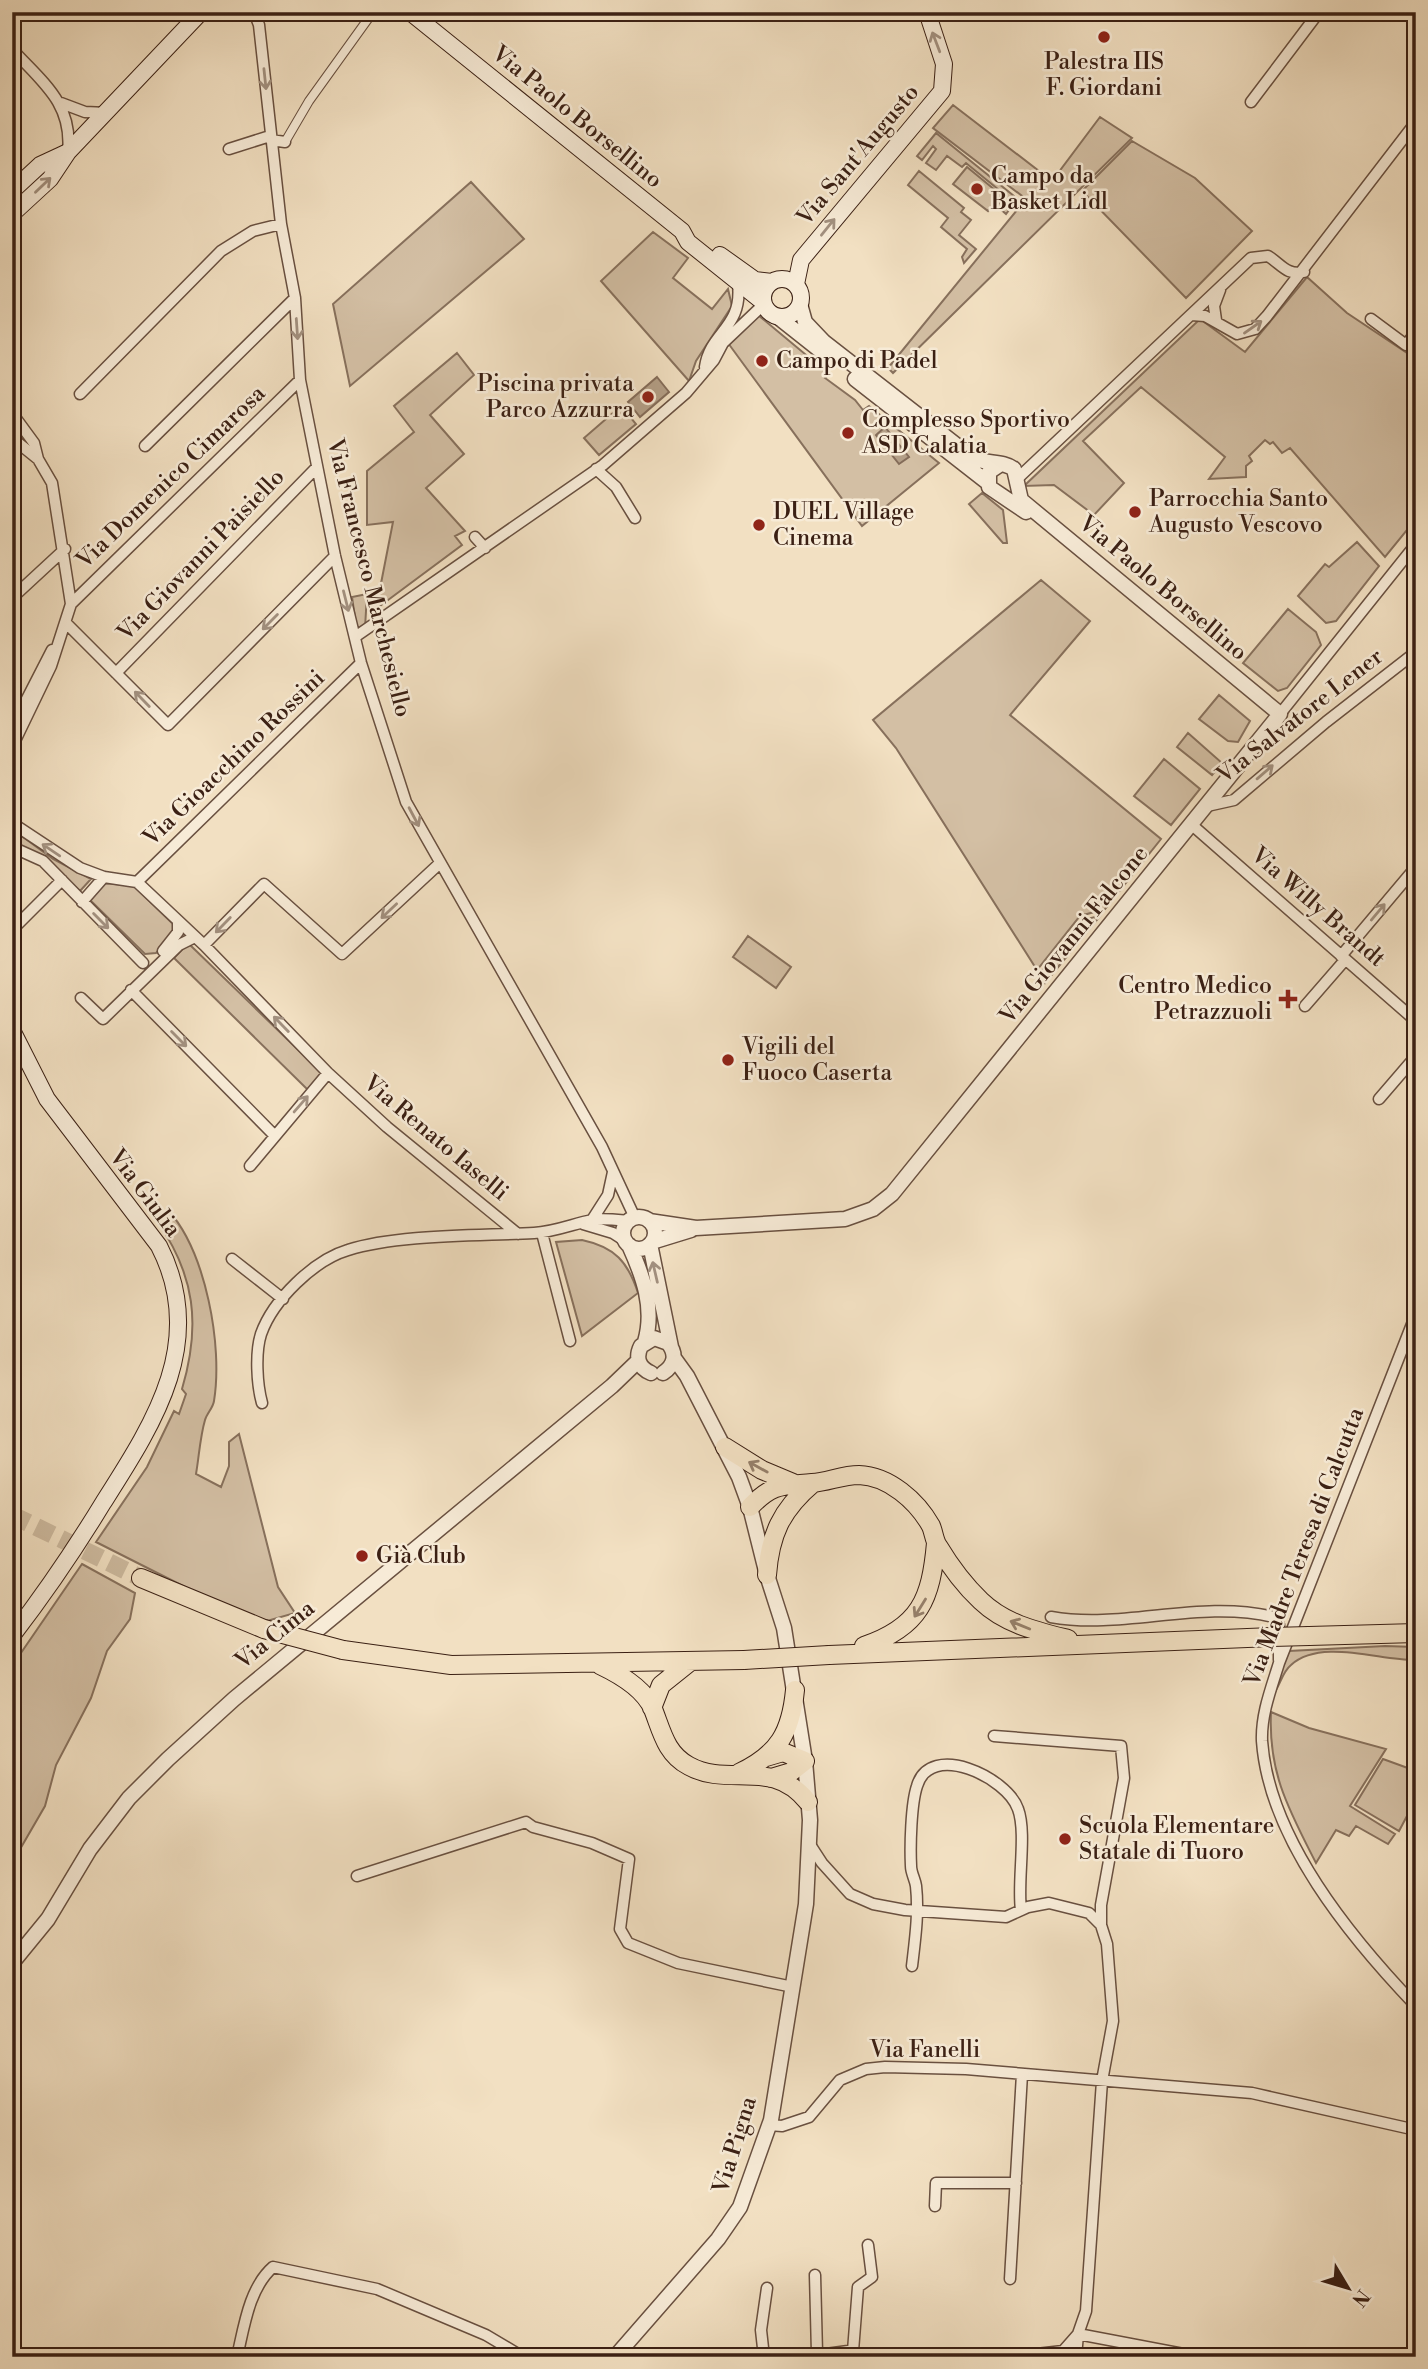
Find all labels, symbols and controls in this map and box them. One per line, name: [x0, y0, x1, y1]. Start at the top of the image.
marker: Palestra IIS F. Giordani: [1096, 29, 1112, 45]
one-way arrow: [929, 32, 942, 54]
street label: Via Paolo Borsellino: [485, 39, 668, 194]
place label: Palestra IIS F. Giordani: [1044, 48, 1164, 102]
one-way arrow: [258, 68, 271, 90]
street label: Via Sant'Augusto: [790, 79, 925, 232]
place label: Campo da Basket Lidl: [990, 162, 1108, 216]
one-way arrow: [34, 177, 51, 194]
marker: Campo da Basket Lidl: [969, 181, 985, 197]
one-way arrow: [820, 218, 836, 236]
one-way arrow: [291, 317, 304, 340]
one-way arrow: [1244, 320, 1263, 335]
place label: Campo di Padel: [776, 347, 938, 375]
marker: Campo di Padel: [754, 353, 770, 369]
place label: Piscina privata Parco Azzurra: [477, 370, 634, 424]
street label: Via Domenico Cimarosa: [70, 379, 272, 575]
marker: Piscina privata Parco Azzurra: [640, 389, 656, 405]
place label: Complesso Sportivo ASD Calatia: [861, 406, 1070, 460]
marker: Complesso Sportivo ASD Calatia: [840, 425, 856, 441]
street label: Via Francesco Marchesiello: [321, 435, 417, 720]
street label: Via Giovanni Paisiello: [111, 463, 290, 648]
place label: Parrocchia Santo Augusto Vescovo: [1148, 485, 1328, 539]
place label: DUEL Village Cinema: [773, 498, 914, 552]
marker: Parrocchia Santo Augusto Vescovo: [1127, 504, 1143, 520]
street label: Via Paolo Borsellino: [1072, 509, 1253, 667]
marker: DUEL Village Cinema: [751, 517, 767, 533]
one-way arrow: [340, 589, 353, 612]
one-way arrow: [261, 613, 278, 630]
street label: Via Salvatore Lener: [1211, 642, 1389, 790]
street label: Via Gioacchino Rossini: [137, 664, 331, 853]
one-way arrow: [134, 691, 151, 708]
one-way arrow: [1255, 765, 1273, 781]
one-way arrow: [407, 807, 421, 827]
street label: Via Giovanni Falcone: [993, 840, 1154, 1030]
street label: Via Willy Brandt: [1244, 840, 1391, 973]
one-way arrow: [42, 843, 62, 857]
one-way arrow: [381, 902, 398, 919]
one-way arrow: [1370, 903, 1386, 921]
one-way arrow: [92, 912, 109, 929]
one-way arrow: [215, 916, 232, 933]
place label: Centro Medico Petrazzuoli: [1118, 972, 1272, 1026]
marker: Centro Medico Petrazzuoli: [1278, 989, 1298, 1009]
one-way arrow: [272, 1016, 289, 1033]
one-way arrow: [170, 1030, 187, 1047]
place label: Vigili del Fuoco Caserta: [741, 1033, 892, 1087]
marker: Vigili del Fuoco Caserta: [720, 1052, 736, 1068]
street label: Via Renato Iaselli: [357, 1069, 514, 1207]
one-way arrow: [293, 1096, 309, 1114]
street label: Via Giulia: [102, 1143, 187, 1243]
one-way arrow: [647, 1261, 661, 1284]
street label: Via Madre Teresa di Calcutta: [1237, 1403, 1370, 1691]
one-way arrow: [748, 1459, 768, 1473]
place label: Già Club: [376, 1542, 466, 1570]
marker: Già Club: [354, 1548, 370, 1564]
street label: Via Cima: [229, 1594, 321, 1676]
one-way arrow: [912, 1598, 927, 1617]
one-way arrow: [1010, 1617, 1031, 1630]
place label: Scuola Elementare Statale di Tuoro: [1079, 1812, 1274, 1866]
marker: Scuola Elementare Statale di Tuoro: [1057, 1831, 1073, 1847]
street label: Via Fanelli: [869, 2036, 980, 2064]
street label: Via Pigna: [707, 2093, 763, 2198]
north arrow: [1312, 2254, 1382, 2324]
text: N: [1347, 2285, 1375, 2311]

